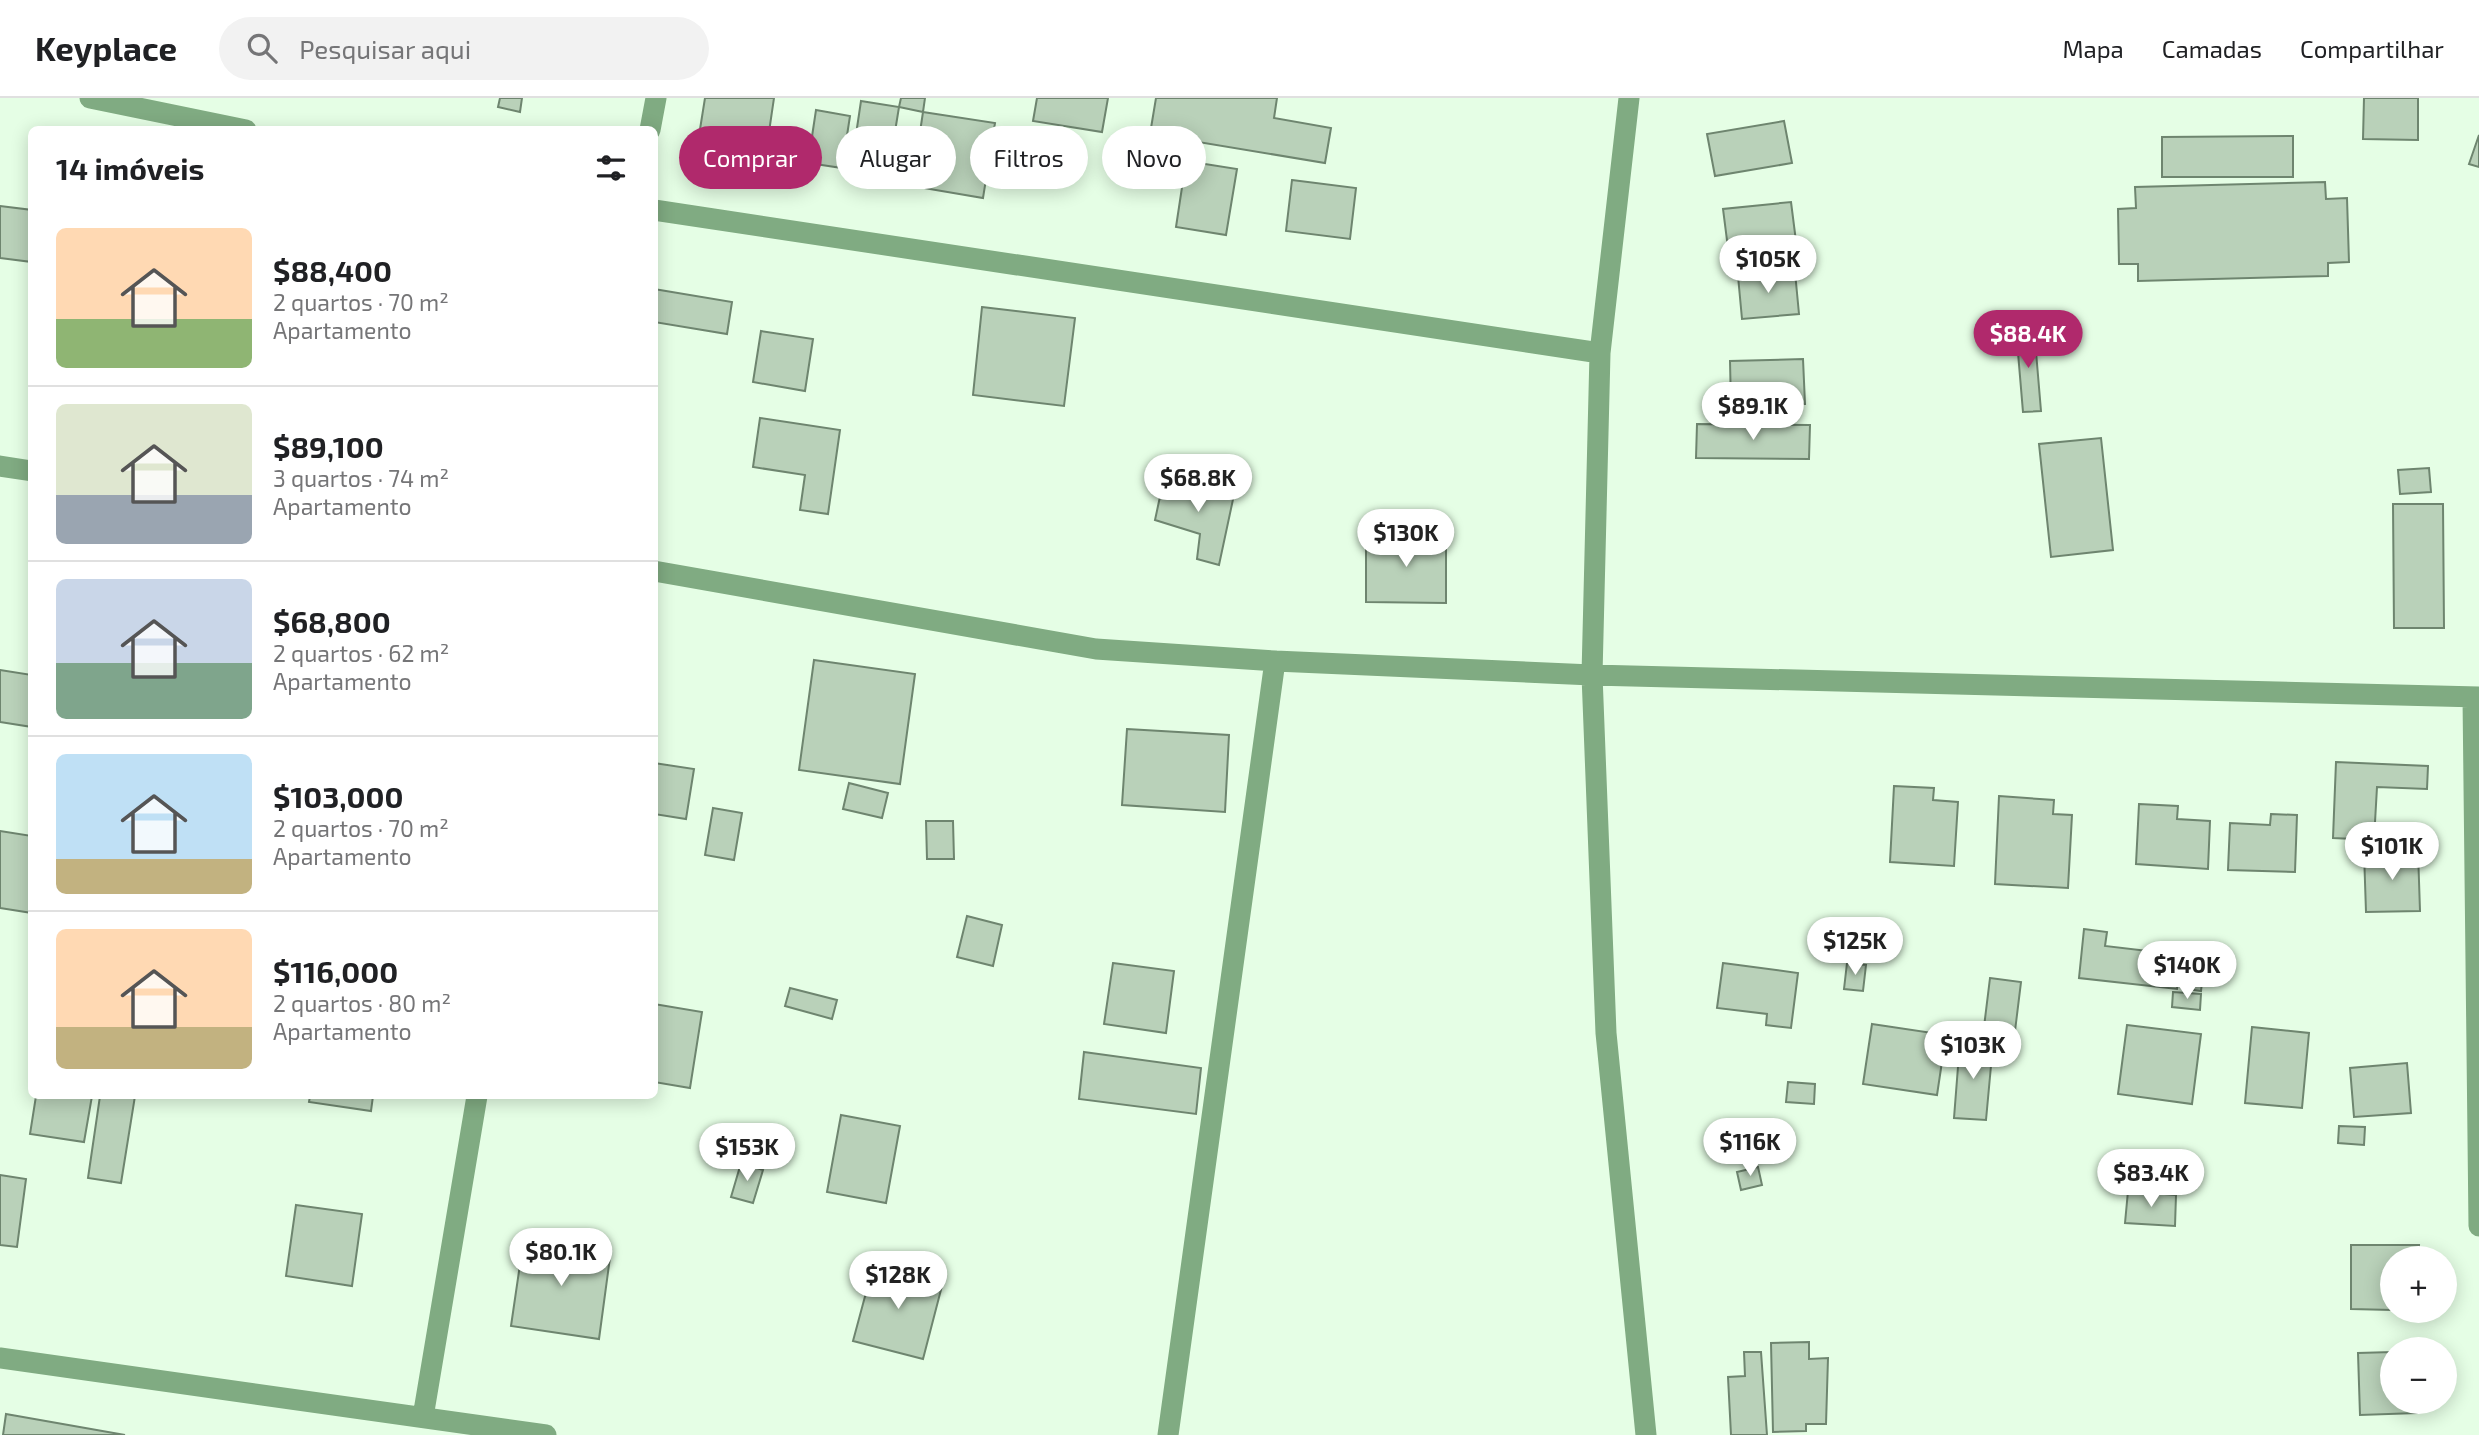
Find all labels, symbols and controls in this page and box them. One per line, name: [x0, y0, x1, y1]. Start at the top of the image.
search box: [219, 17, 709, 80]
text: Keyplace: [35, 28, 177, 68]
icon: search: [243, 29, 281, 67]
text: Pesquisar aqui: [299, 33, 471, 64]
text: Mapa: [2062, 34, 2124, 63]
text: Camadas: [2162, 34, 2262, 63]
text: Compartilhar: [2300, 34, 2444, 63]
chip: Comprar: [679, 126, 822, 189]
chip: Alugar: [836, 126, 956, 189]
chip: Filtros: [970, 126, 1088, 189]
chip: Novo: [1102, 126, 1206, 189]
icon: filters: [592, 149, 630, 187]
text: 14 imóveis: [56, 150, 205, 186]
pin: $105K: [1719, 236, 1817, 295]
text: $105K: [1735, 244, 1801, 272]
text: $88,400: [273, 252, 392, 288]
icon: home: [112, 256, 196, 340]
text: 2 quartos · 70 m²: [273, 288, 449, 316]
pin: $88.4K: [1971, 310, 2085, 370]
text: Apartamento: [273, 316, 412, 344]
text: $88.4K: [1990, 319, 2066, 347]
pin: $89.1K: [1696, 382, 1810, 442]
text: $89.1K: [1718, 391, 1788, 419]
text: $89,100: [273, 428, 384, 464]
icon: home: [112, 432, 196, 516]
pin: $68.8K: [1141, 454, 1255, 514]
text: $68.8K: [1160, 463, 1236, 491]
text: 3 quartos · 74 m²: [273, 464, 449, 492]
text: Apartamento: [273, 492, 412, 520]
pin: $130K: [1357, 510, 1455, 569]
text: $130K: [1373, 518, 1439, 546]
text: $68,800: [273, 603, 391, 639]
icon: home: [112, 607, 196, 691]
text: 2 quartos · 62 m²: [273, 639, 449, 667]
text: Apartamento: [273, 667, 412, 695]
text: $103,000: [273, 778, 403, 814]
icon: home: [112, 782, 196, 866]
text: 2 quartos · 70 m²: [273, 814, 449, 842]
pin: $101K: [2343, 822, 2441, 882]
text: $101K: [2361, 831, 2423, 859]
text: Apartamento: [273, 842, 412, 870]
pin: $125K: [1806, 918, 1904, 977]
text: $125K: [1823, 926, 1887, 954]
pin: $140K: [2138, 942, 2236, 1001]
text: $140K: [2153, 950, 2221, 978]
text: $116,000: [273, 953, 398, 989]
icon: home: [112, 957, 196, 1041]
text: 2 quartos · 80 m²: [273, 989, 451, 1017]
text: Apartamento: [273, 1017, 412, 1045]
pin: $103K: [1924, 1021, 2022, 1081]
text: $103K: [1940, 1030, 2006, 1058]
pin: $116K: [1701, 1118, 1799, 1178]
pin: $153K: [698, 1124, 796, 1183]
text: $116K: [1719, 1127, 1781, 1155]
text: $153K: [715, 1132, 779, 1160]
pin: $83.4K: [2094, 1150, 2208, 1209]
text: $83.4K: [2113, 1158, 2189, 1186]
pin: $80.1K: [504, 1228, 618, 1288]
text: $80.1K: [525, 1237, 597, 1265]
map controls: [2380, 1246, 2457, 1414]
button: +: [2380, 1246, 2457, 1323]
pin: $128K: [849, 1252, 947, 1311]
text: $128K: [865, 1260, 931, 1288]
button: −: [2380, 1337, 2457, 1414]

